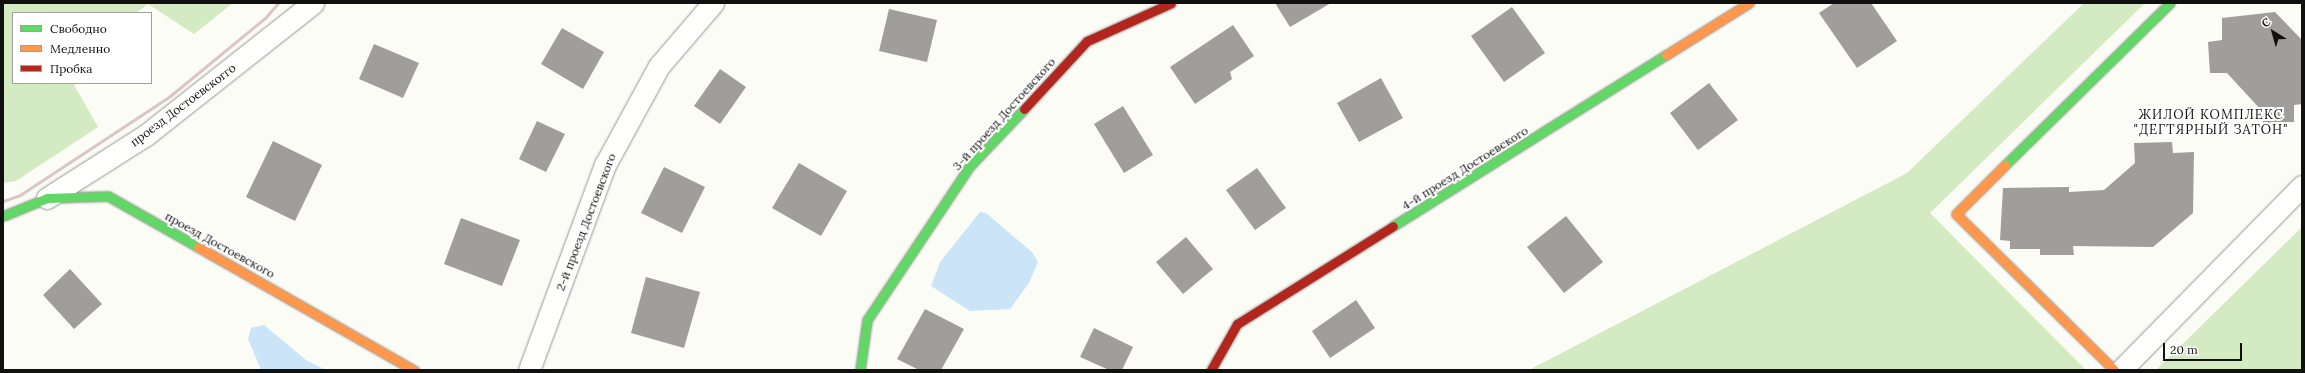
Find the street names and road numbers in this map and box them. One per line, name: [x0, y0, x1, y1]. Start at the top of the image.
street label: 3-й проезд Достоевского: [950, 55, 1058, 173]
street label: проезд Достоевскогго: [127, 61, 239, 149]
street label: 4-й проезд Достоевского: [1399, 123, 1531, 213]
street label: 2-й проезд Достоевского: [553, 151, 619, 293]
street label: проезд Достоевского: [163, 209, 277, 281]

